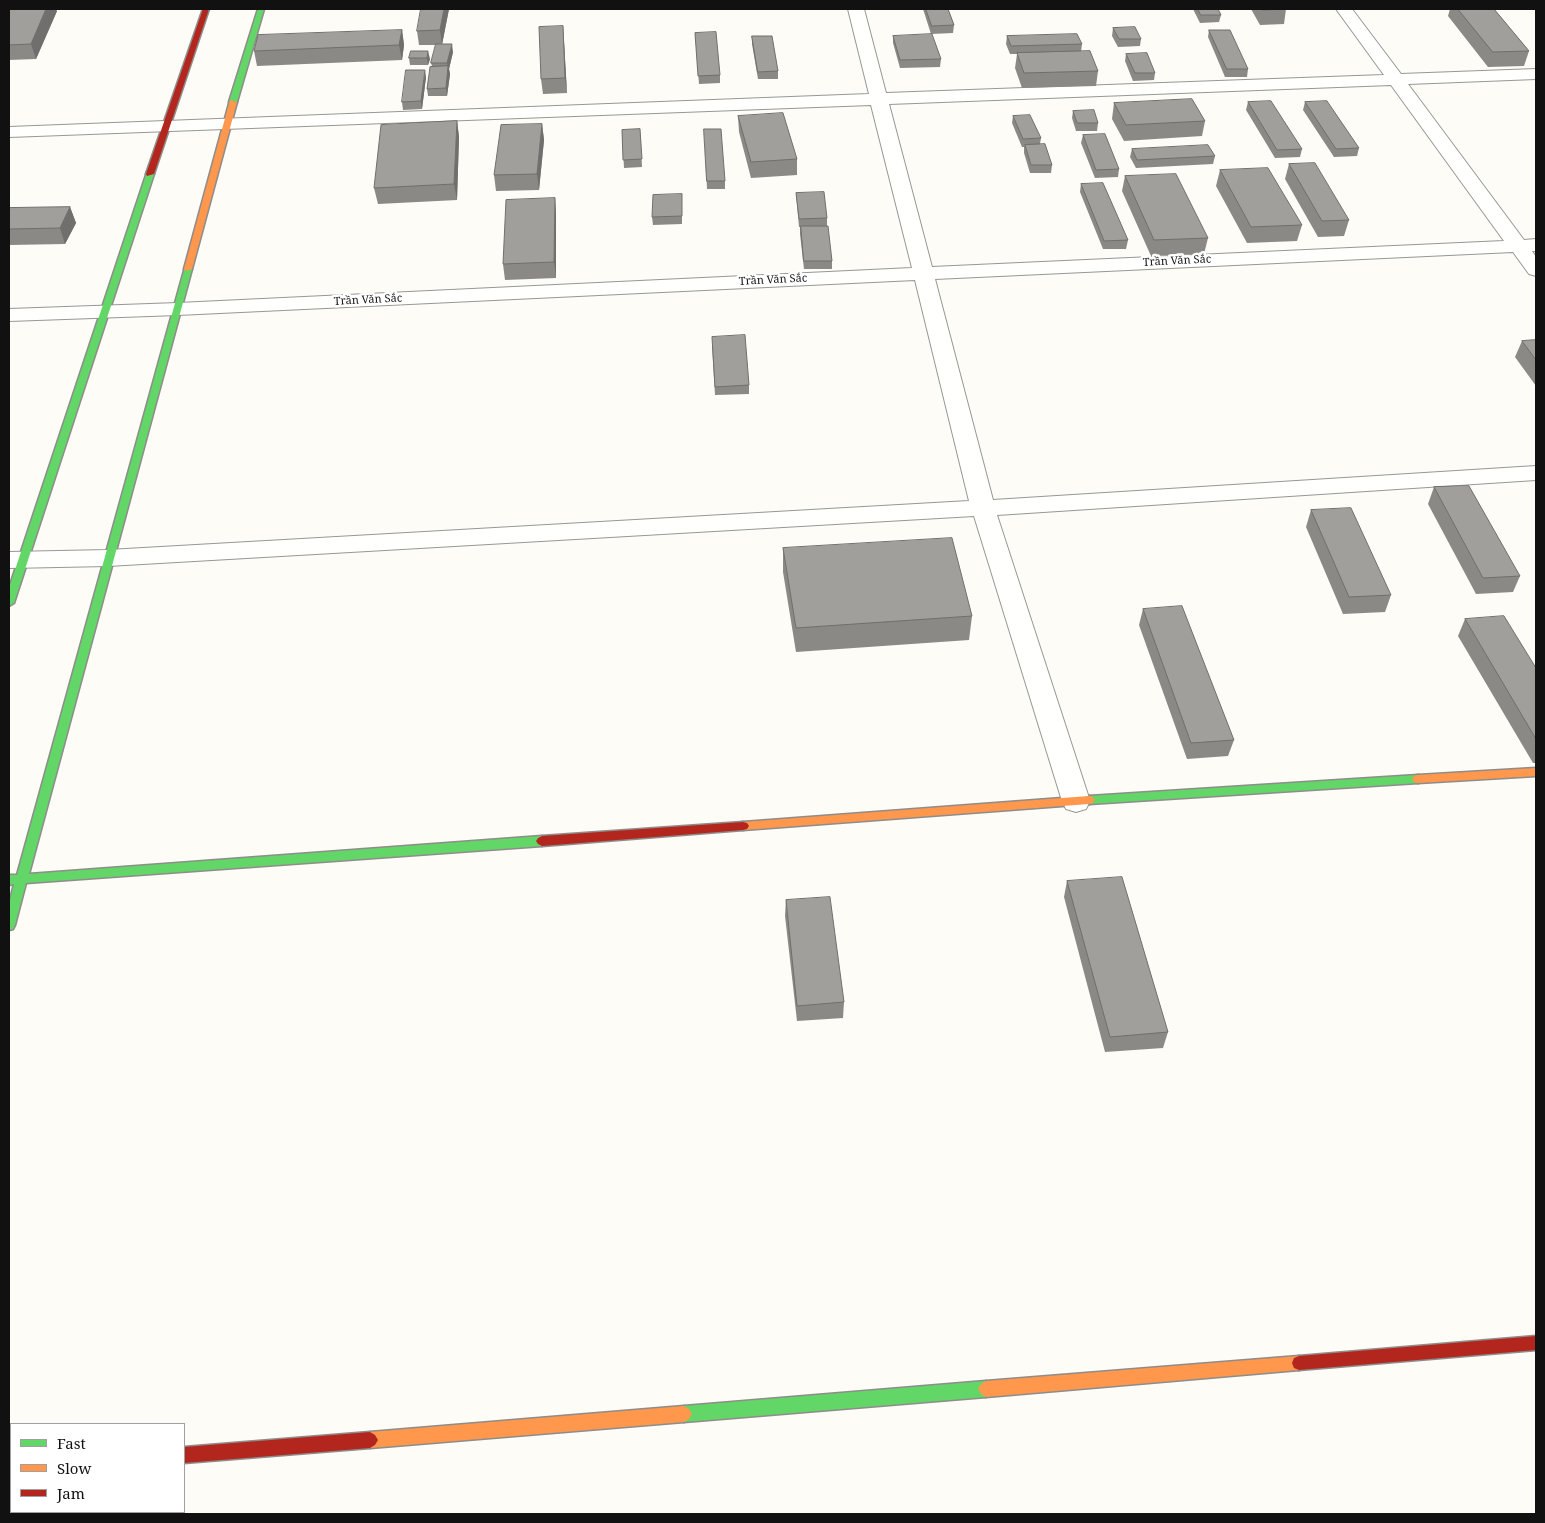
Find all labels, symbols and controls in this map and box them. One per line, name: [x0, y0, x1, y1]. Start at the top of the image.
street label: Trần Văn Sắc: [1143, 253, 1211, 269]
street label: Trần Văn Sắc: [739, 272, 807, 288]
street label: Trần Văn Sắc: [334, 292, 402, 308]
legend: [10, 1423, 185, 1513]
text: Fast: [57, 1433, 86, 1453]
text: Slow: [57, 1458, 91, 1478]
text: Jam: [57, 1483, 85, 1503]

